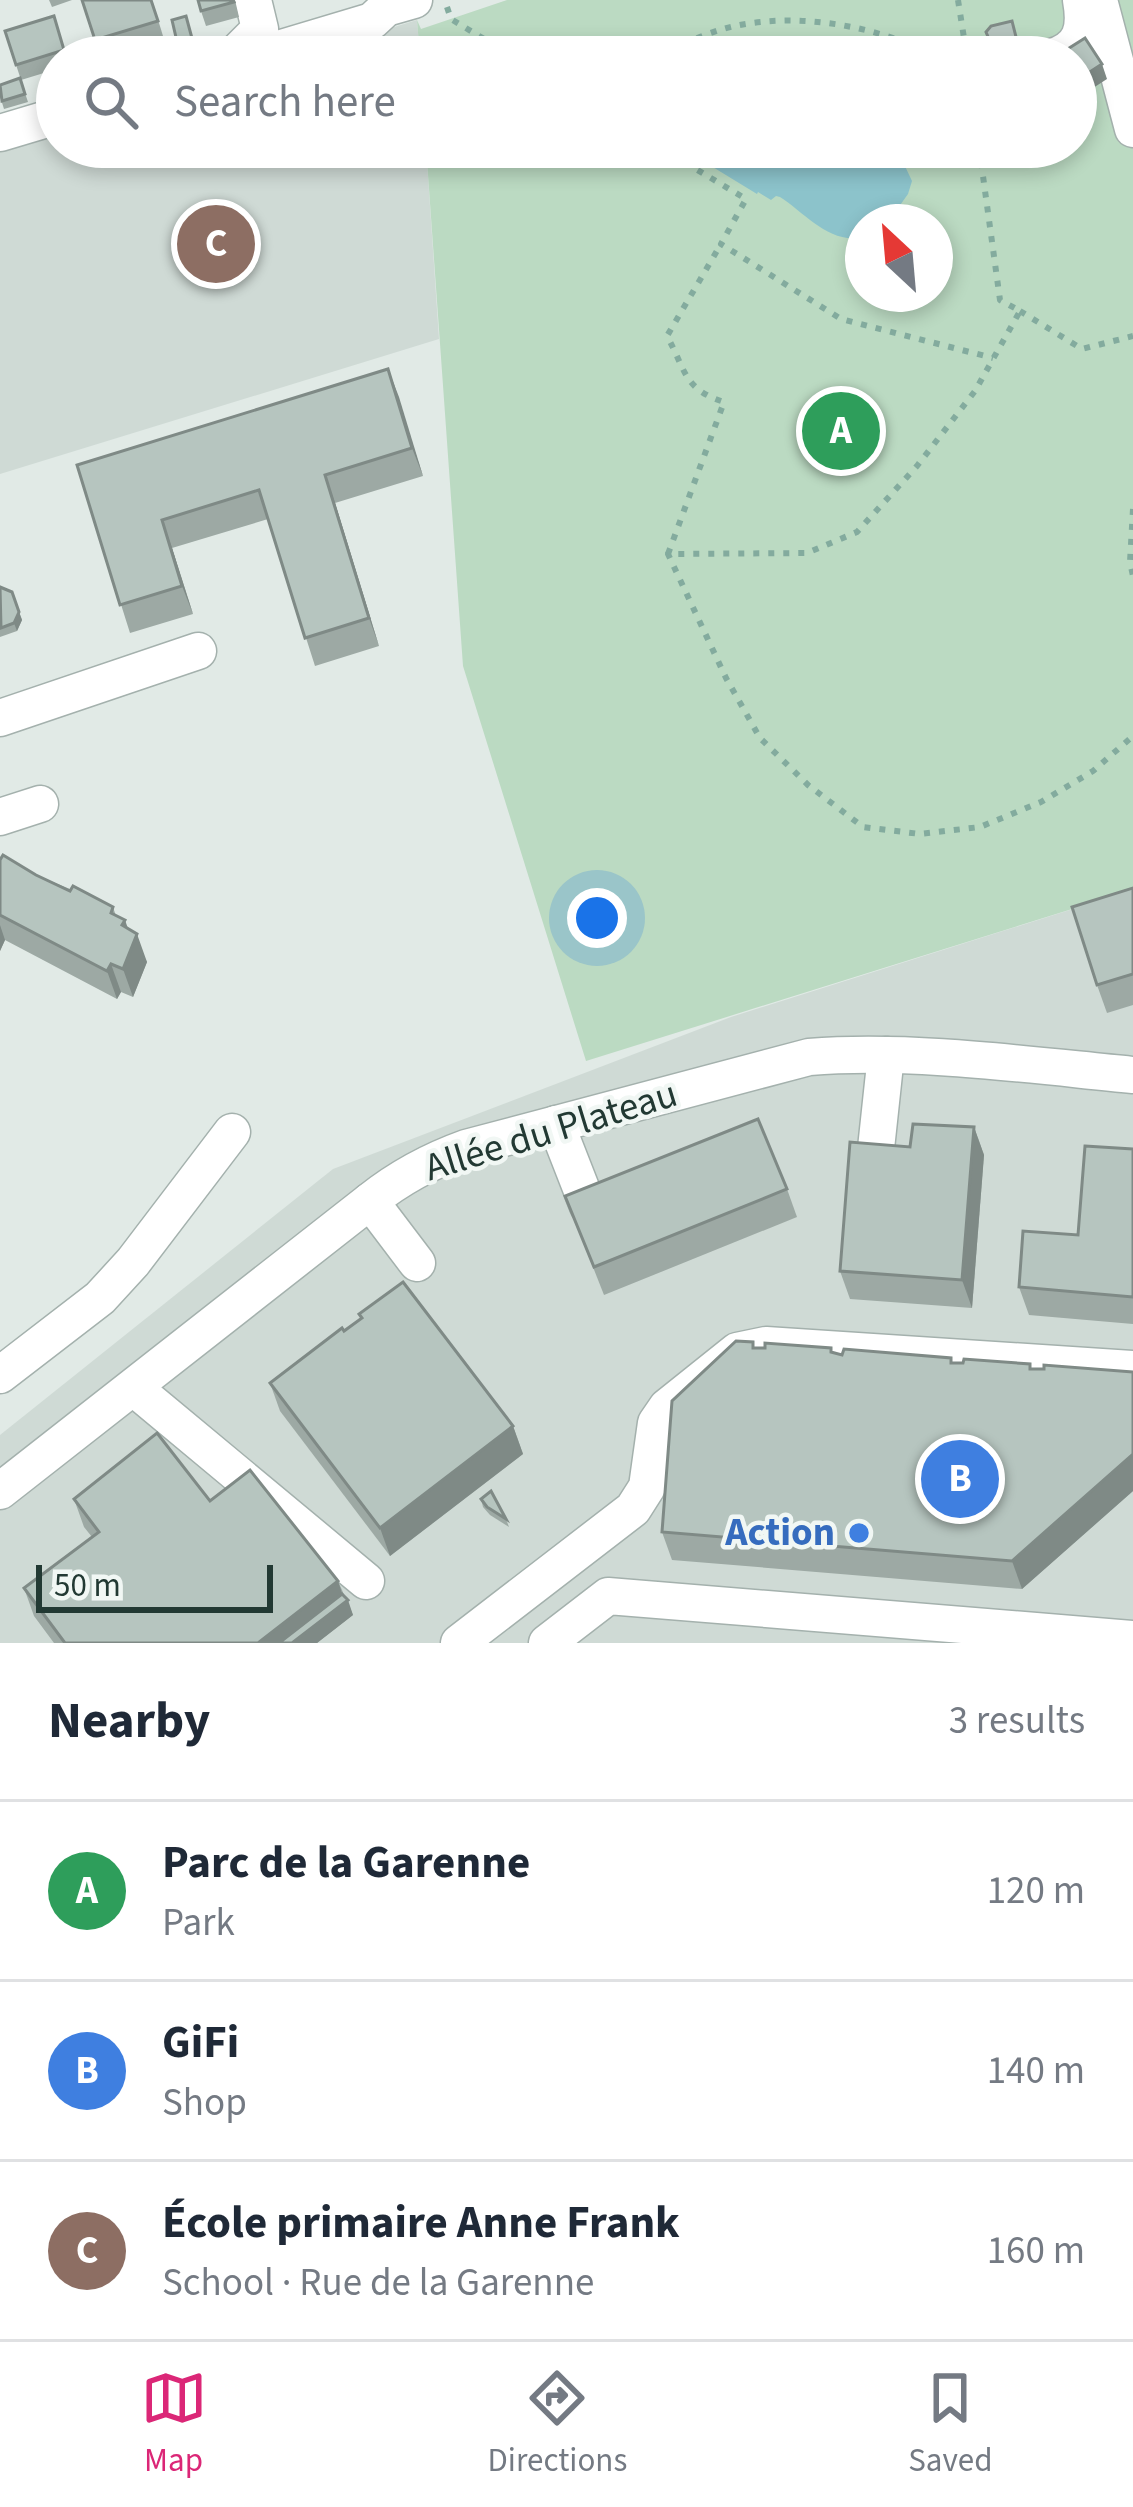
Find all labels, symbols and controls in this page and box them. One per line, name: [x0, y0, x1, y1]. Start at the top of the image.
search box: [36, 36, 1097, 168]
icon: search: [78, 69, 144, 135]
text: Search here: [174, 70, 396, 134]
pin: C: [177, 199, 255, 289]
north arrow: [845, 204, 953, 312]
pin: A: [802, 386, 880, 476]
your location: [567, 888, 627, 948]
street label: Allée du Plateau: [418, 1066, 684, 1196]
pin: B: [921, 1434, 999, 1524]
place label: Action: [724, 1505, 835, 1561]
marker: Action: [846, 1520, 872, 1546]
scale bar: [36, 1559, 273, 1612]
text: 50 m: [54, 1562, 121, 1609]
text: Nearby: [48, 1685, 210, 1757]
text: 3 results: [949, 1693, 1085, 1749]
text: Parc de la Garenne: [162, 1831, 530, 1895]
text: A: [76, 1863, 98, 1919]
text: 120 m: [987, 1863, 1085, 1919]
text: Park: [162, 1895, 235, 1951]
text: GiFi: [162, 2011, 239, 2075]
text: B: [75, 2043, 99, 2099]
text: 140 m: [987, 2043, 1085, 2099]
text: Shop: [162, 2075, 247, 2131]
text: École primaire Anne Frank: [162, 2191, 680, 2255]
text: C: [76, 2223, 98, 2279]
text: 160 m: [987, 2223, 1085, 2279]
text: School · Rue de la Garenne: [162, 2255, 594, 2311]
tab: Map: [141, 2365, 207, 2484]
tab: Directions: [488, 2365, 627, 2484]
tab: Saved: [908, 2365, 992, 2484]

